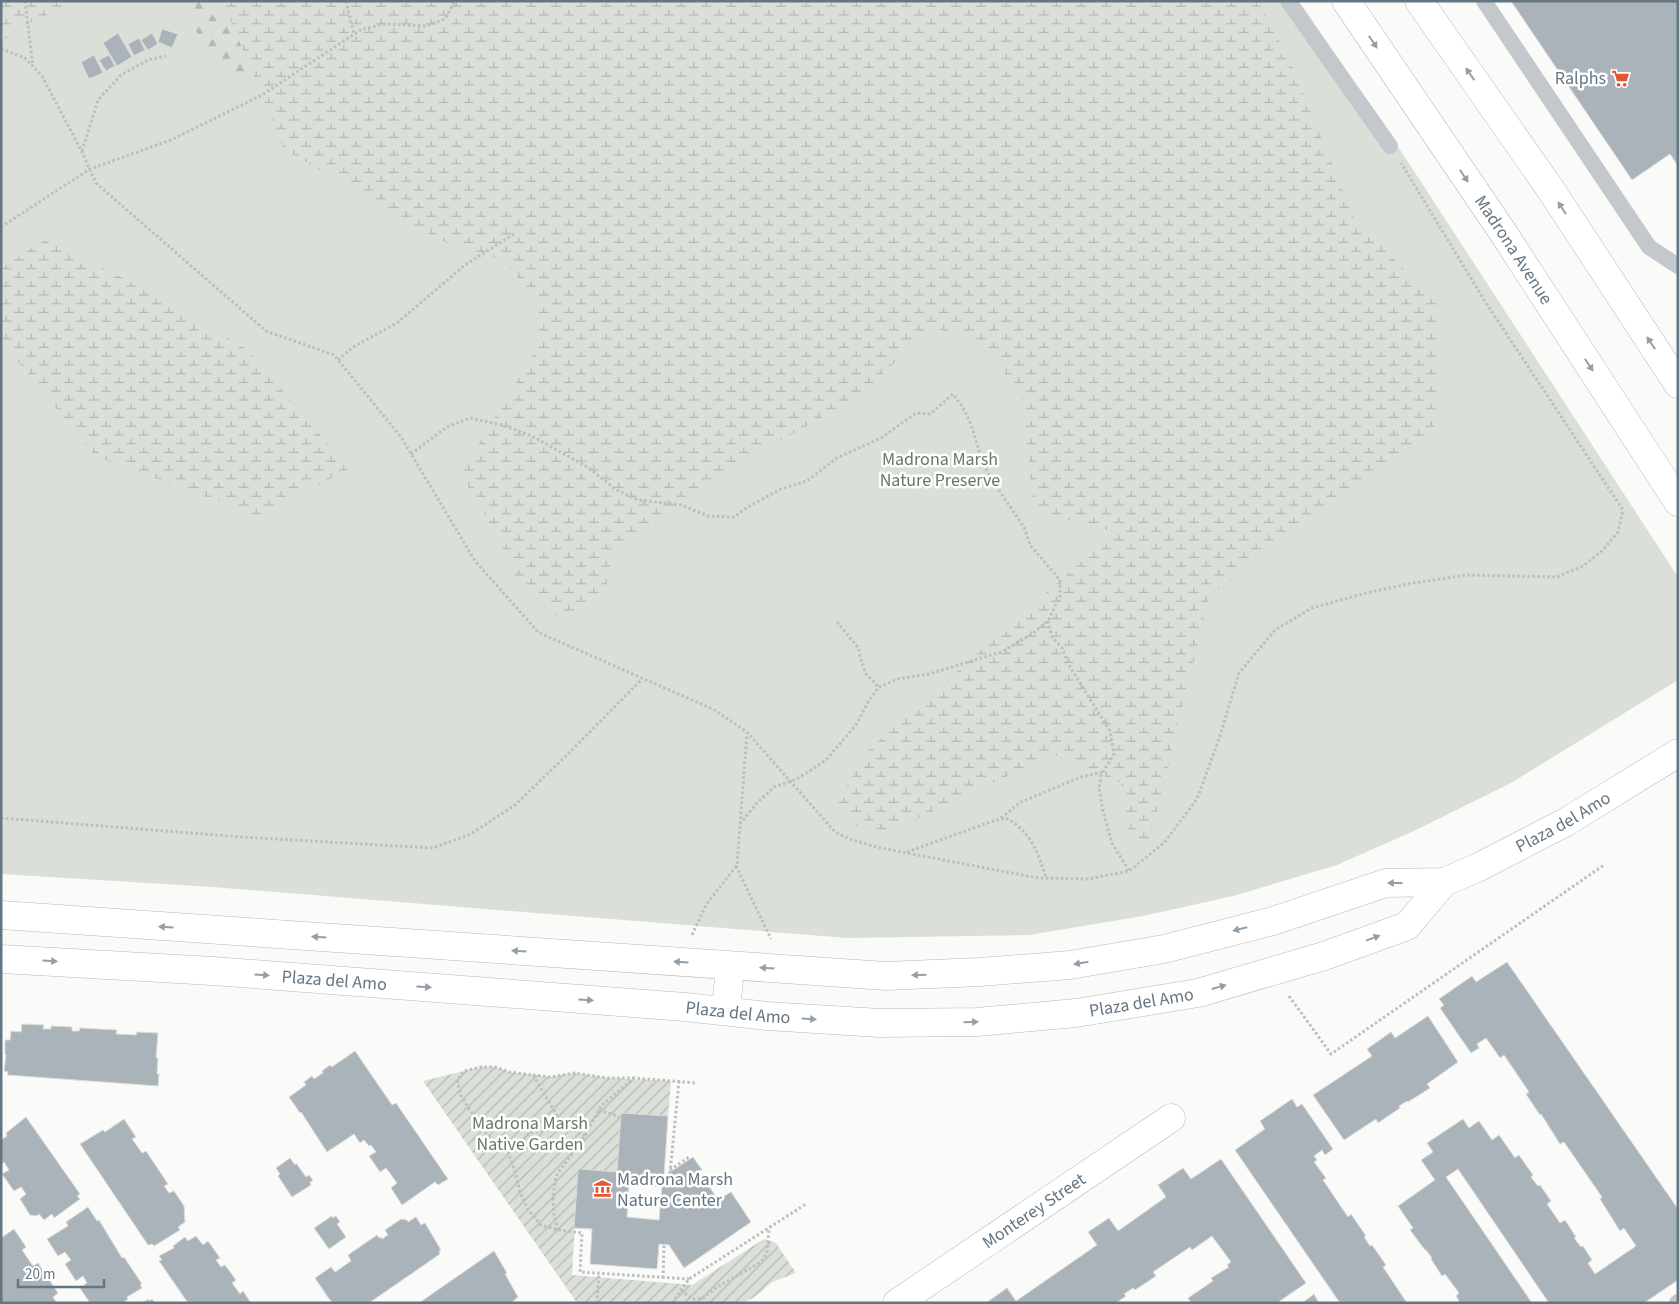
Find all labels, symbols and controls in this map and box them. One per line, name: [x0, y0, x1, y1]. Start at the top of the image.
one-way arrow: [1368, 35, 1378, 48]
place label: Ralphs: [1555, 66, 1606, 91]
one-way arrow: [1465, 67, 1475, 81]
supermarket icon: Ralphs: [1610, 68, 1630, 88]
one-way arrow: [1459, 169, 1469, 183]
street label: Madrona Avenue: [1469, 190, 1559, 309]
one-way arrow: [1557, 201, 1567, 214]
one-way arrow: [1646, 337, 1656, 350]
one-way arrow: [1584, 358, 1593, 372]
park label: Madrona Marsh Nature Preserve: [880, 447, 1000, 493]
street label: Plaza del Amo: [1511, 785, 1615, 859]
one-way arrow: [1387, 879, 1403, 887]
one-way arrow: [158, 922, 174, 930]
one-way arrow: [1232, 926, 1247, 934]
one-way arrow: [310, 932, 326, 940]
one-way arrow: [1366, 934, 1381, 941]
one-way arrow: [511, 946, 527, 954]
one-way arrow: [42, 958, 58, 966]
one-way arrow: [673, 958, 689, 966]
one-way arrow: [1073, 959, 1089, 967]
street label: Plaza del Amo: [281, 964, 388, 997]
one-way arrow: [759, 964, 775, 972]
one-way arrow: [254, 971, 270, 979]
one-way arrow: [911, 971, 927, 979]
street label: Plaza del Amo: [1087, 981, 1195, 1023]
one-way arrow: [1211, 983, 1226, 991]
one-way arrow: [416, 984, 432, 992]
street label: Plaza del Amo: [684, 995, 791, 1030]
one-way arrow: [578, 996, 594, 1004]
one-way arrow: [801, 1015, 817, 1023]
one-way arrow: [964, 1017, 980, 1025]
park label: Madrona Marsh Native Garden: [472, 1111, 588, 1157]
place label: Madrona Marsh Nature Center: [617, 1167, 733, 1213]
street label: Monterey Street: [977, 1167, 1090, 1255]
museum icon: Madrona Marsh Nature Center: [593, 1179, 613, 1199]
scale bar: [18, 1256, 104, 1288]
text: 20 m: [25, 1264, 55, 1285]

